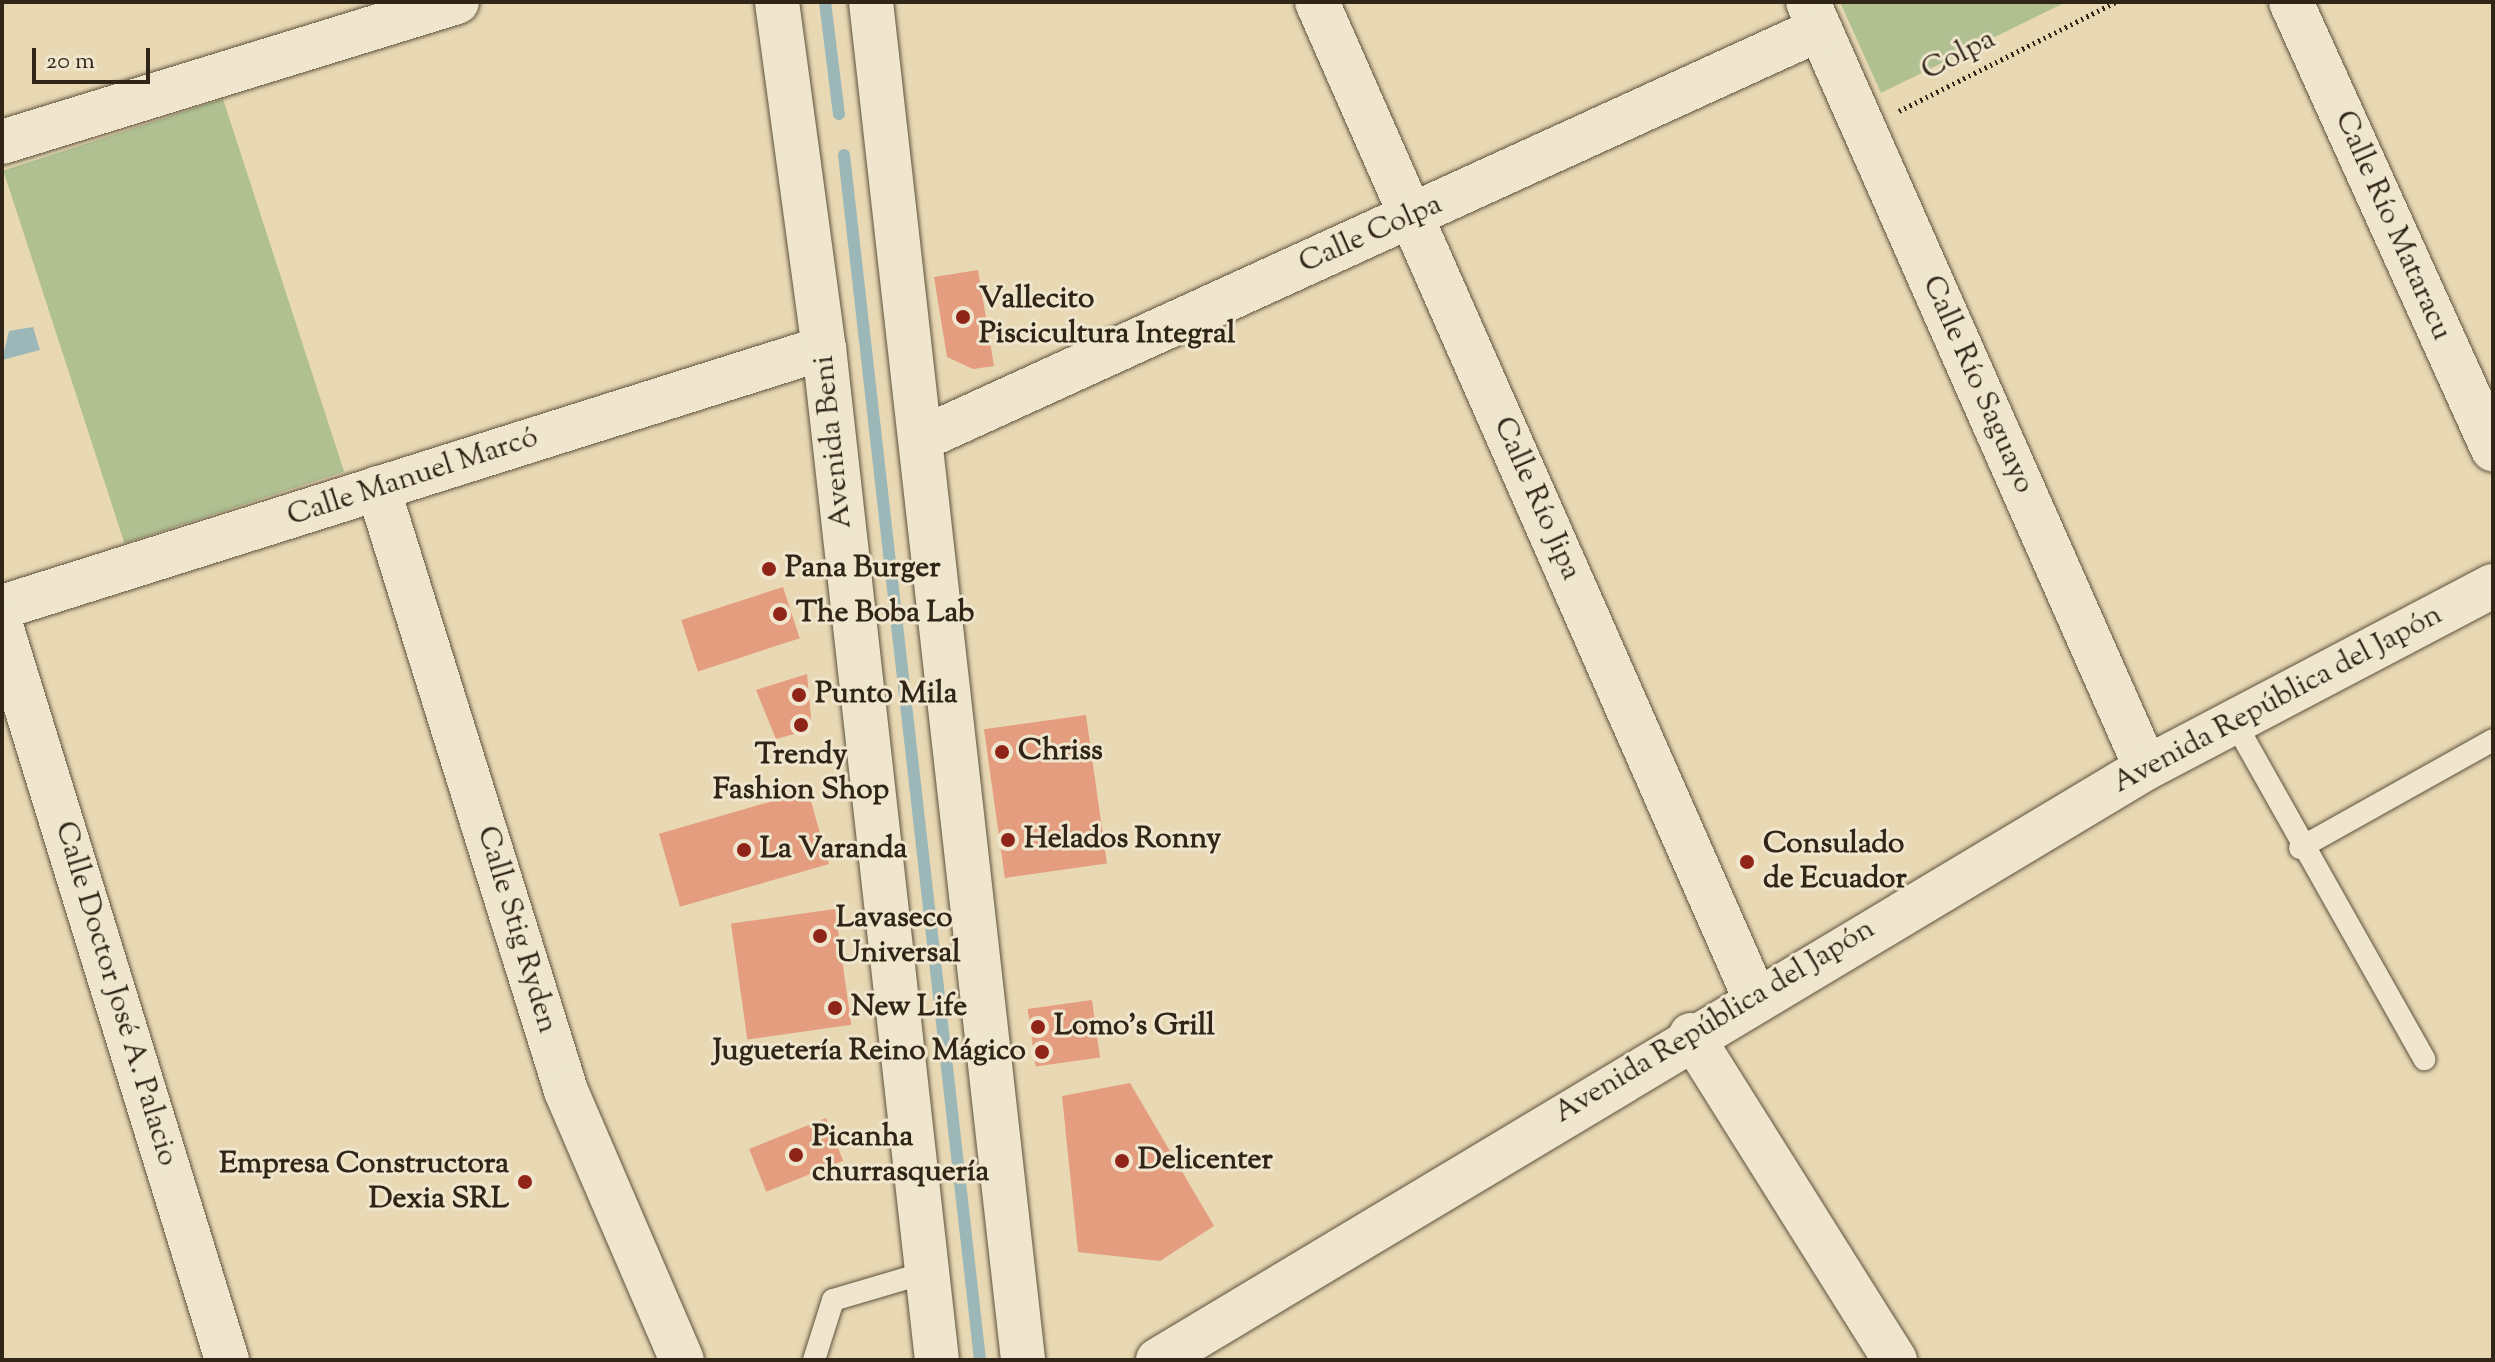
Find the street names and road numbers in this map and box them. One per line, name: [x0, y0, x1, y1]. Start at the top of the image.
street label: Colpa: [1916, 22, 2002, 90]
street label: Calle Río Mataracu: [2325, 106, 2459, 346]
street label: Calle Colpa: [1294, 188, 1448, 282]
street label: Calle Río Saguayo: [1913, 271, 2041, 499]
street label: Avenida Beni: [807, 354, 861, 530]
street label: Calle Río Jipa: [1484, 412, 1588, 586]
street label: Calle Manuel Marcó: [283, 421, 543, 535]
street label: Avenida República del Japón: [2107, 598, 2449, 802]
street label: Calle Doctor José A. Palacio: [45, 817, 185, 1171]
street label: Calle Stig Ryden: [467, 822, 565, 1038]
street label: Avenida República del Japón: [1548, 912, 1882, 1132]

